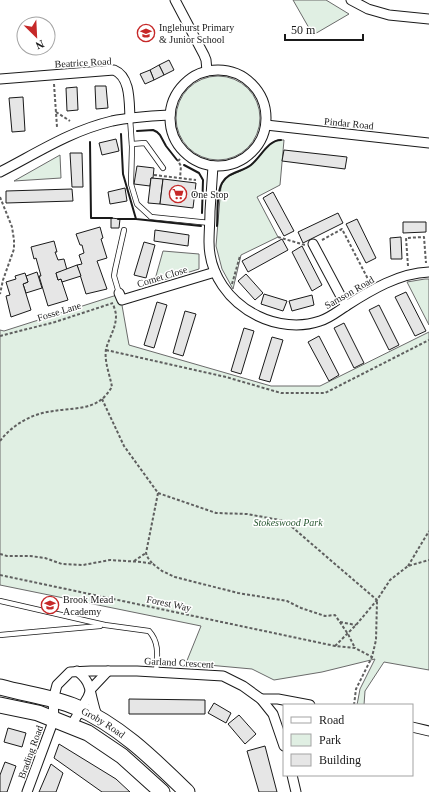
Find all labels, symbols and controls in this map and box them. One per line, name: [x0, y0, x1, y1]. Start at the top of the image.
north arrow: [16, 16, 56, 56]
scale bar: [285, 16, 363, 42]
place label: Inglehurst Primary & Junior School: [159, 22, 234, 45]
school or university icon: Inglehurst Primary & Junior School: [136, 23, 156, 43]
text: 50 m: [291, 23, 316, 37]
text: N: [34, 38, 46, 52]
street label: Beatrice Road: [54, 56, 112, 69]
street label: Pindar Road: [324, 115, 374, 132]
supermarket icon: One Stop: [168, 184, 188, 204]
place label: One Stop: [191, 189, 229, 200]
street label: Comet Close: [136, 263, 189, 289]
street label: Samson Road: [323, 274, 376, 311]
street label: Fosse Lane: [36, 299, 83, 323]
park label: Stokeswood Park: [253, 517, 323, 528]
street label: Forest Way: [146, 593, 192, 614]
place label: Brook Mead Academy: [63, 594, 113, 617]
school or university icon: Brook Mead Academy: [40, 595, 60, 615]
street label: Garland Crescent: [144, 655, 214, 670]
legend: [283, 704, 413, 776]
street label: Groby Road: [80, 705, 127, 740]
text: Road: [319, 713, 344, 727]
street label: Brading Road: [16, 724, 45, 780]
text: Park: [319, 733, 341, 747]
text: Building: [319, 753, 361, 767]

